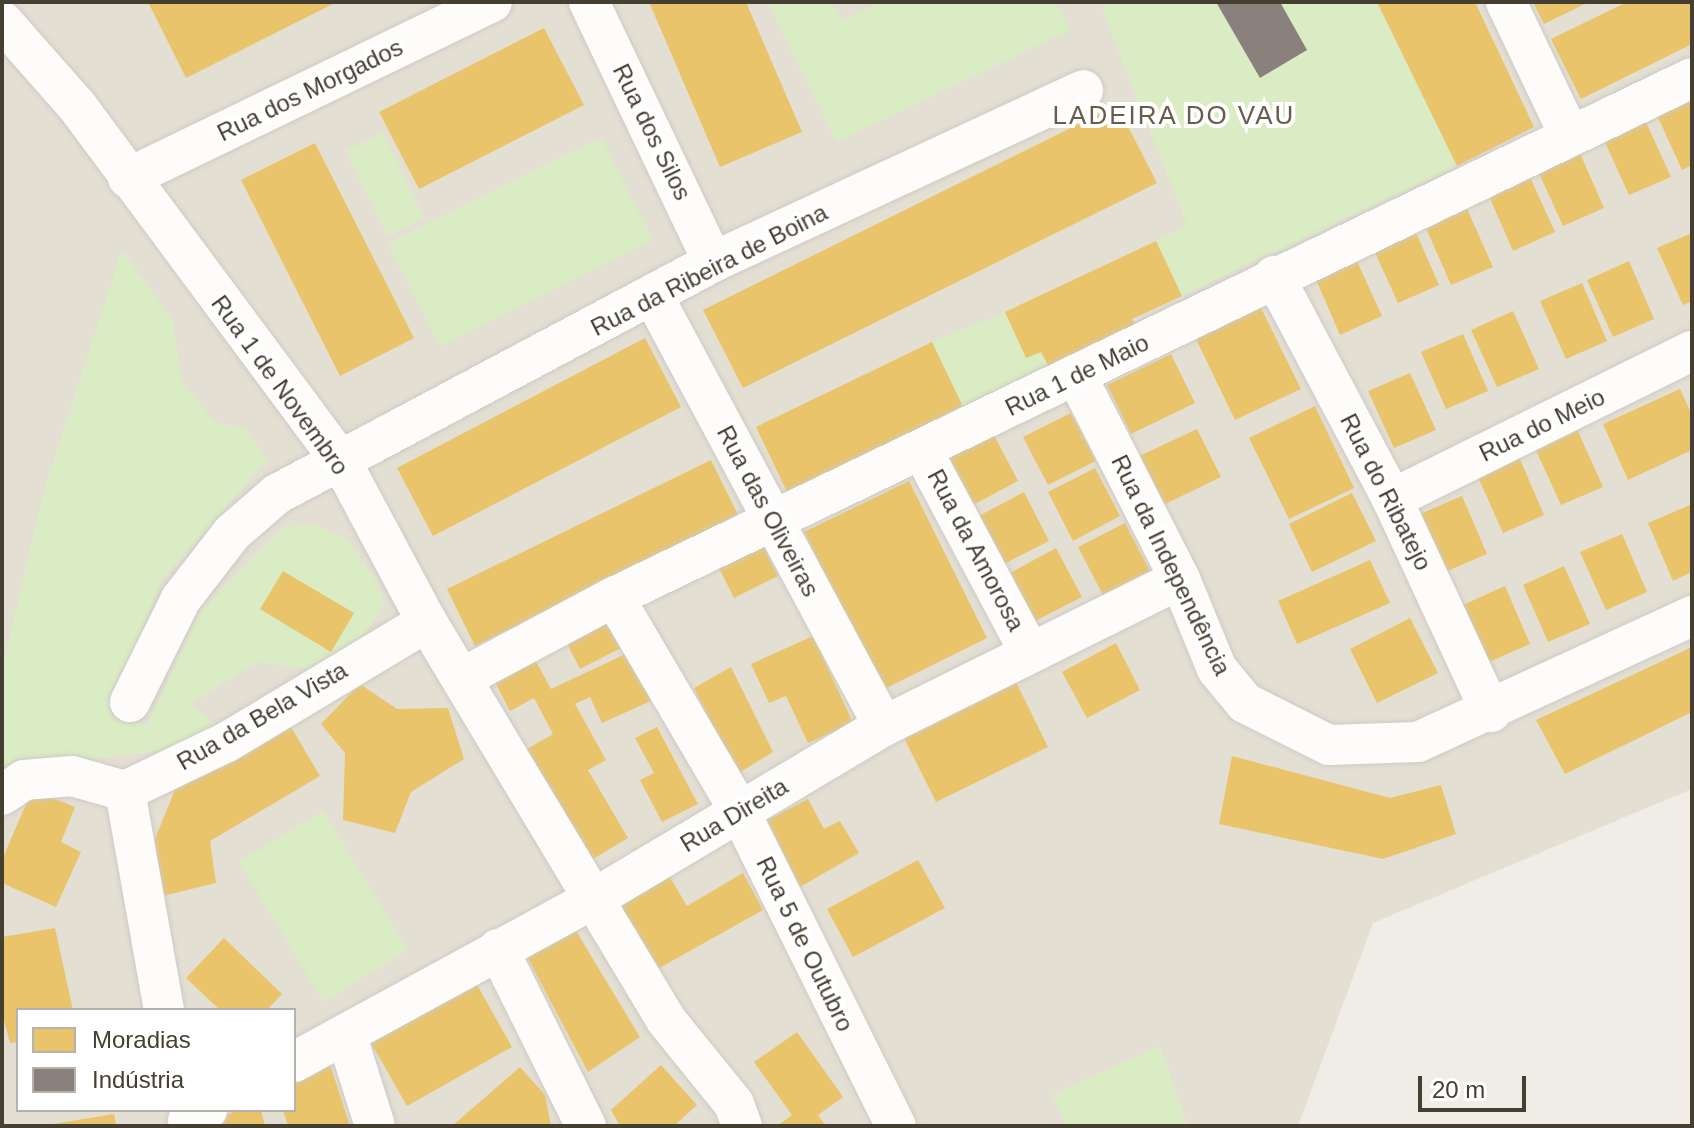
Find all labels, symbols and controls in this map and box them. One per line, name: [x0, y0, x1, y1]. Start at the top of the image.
street label: Rua dos Morgados: [213, 33, 407, 147]
street label: Rua dos Silos: [607, 59, 697, 205]
district label: LADEIRA DO VAU: [1052, 100, 1296, 132]
street label: Rua da Ribeira de Boina: [586, 198, 832, 342]
street label: Rua 1 de Novembro: [205, 290, 355, 480]
street label: Rua 1 de Maio: [1001, 328, 1153, 422]
street label: Rua do Meio: [1475, 382, 1609, 468]
street label: Rua do Ribatejo: [1334, 409, 1438, 575]
street label: Rua das Oliveiras: [711, 421, 825, 601]
street label: Rua da Independência: [1105, 450, 1237, 680]
street label: Rua da Amorosa: [921, 464, 1031, 636]
street label: Rua da Bela Vista: [172, 656, 352, 776]
street label: Rua Direita: [675, 772, 793, 858]
street label: Rua 5 de Outubro: [750, 852, 860, 1036]
legend: [16, 1008, 296, 1112]
text: Moradias: [92, 1026, 191, 1053]
scale bar: [1422, 1060, 1530, 1110]
text: Indústria: [92, 1066, 184, 1093]
text: 20 m: [1432, 1076, 1485, 1103]

